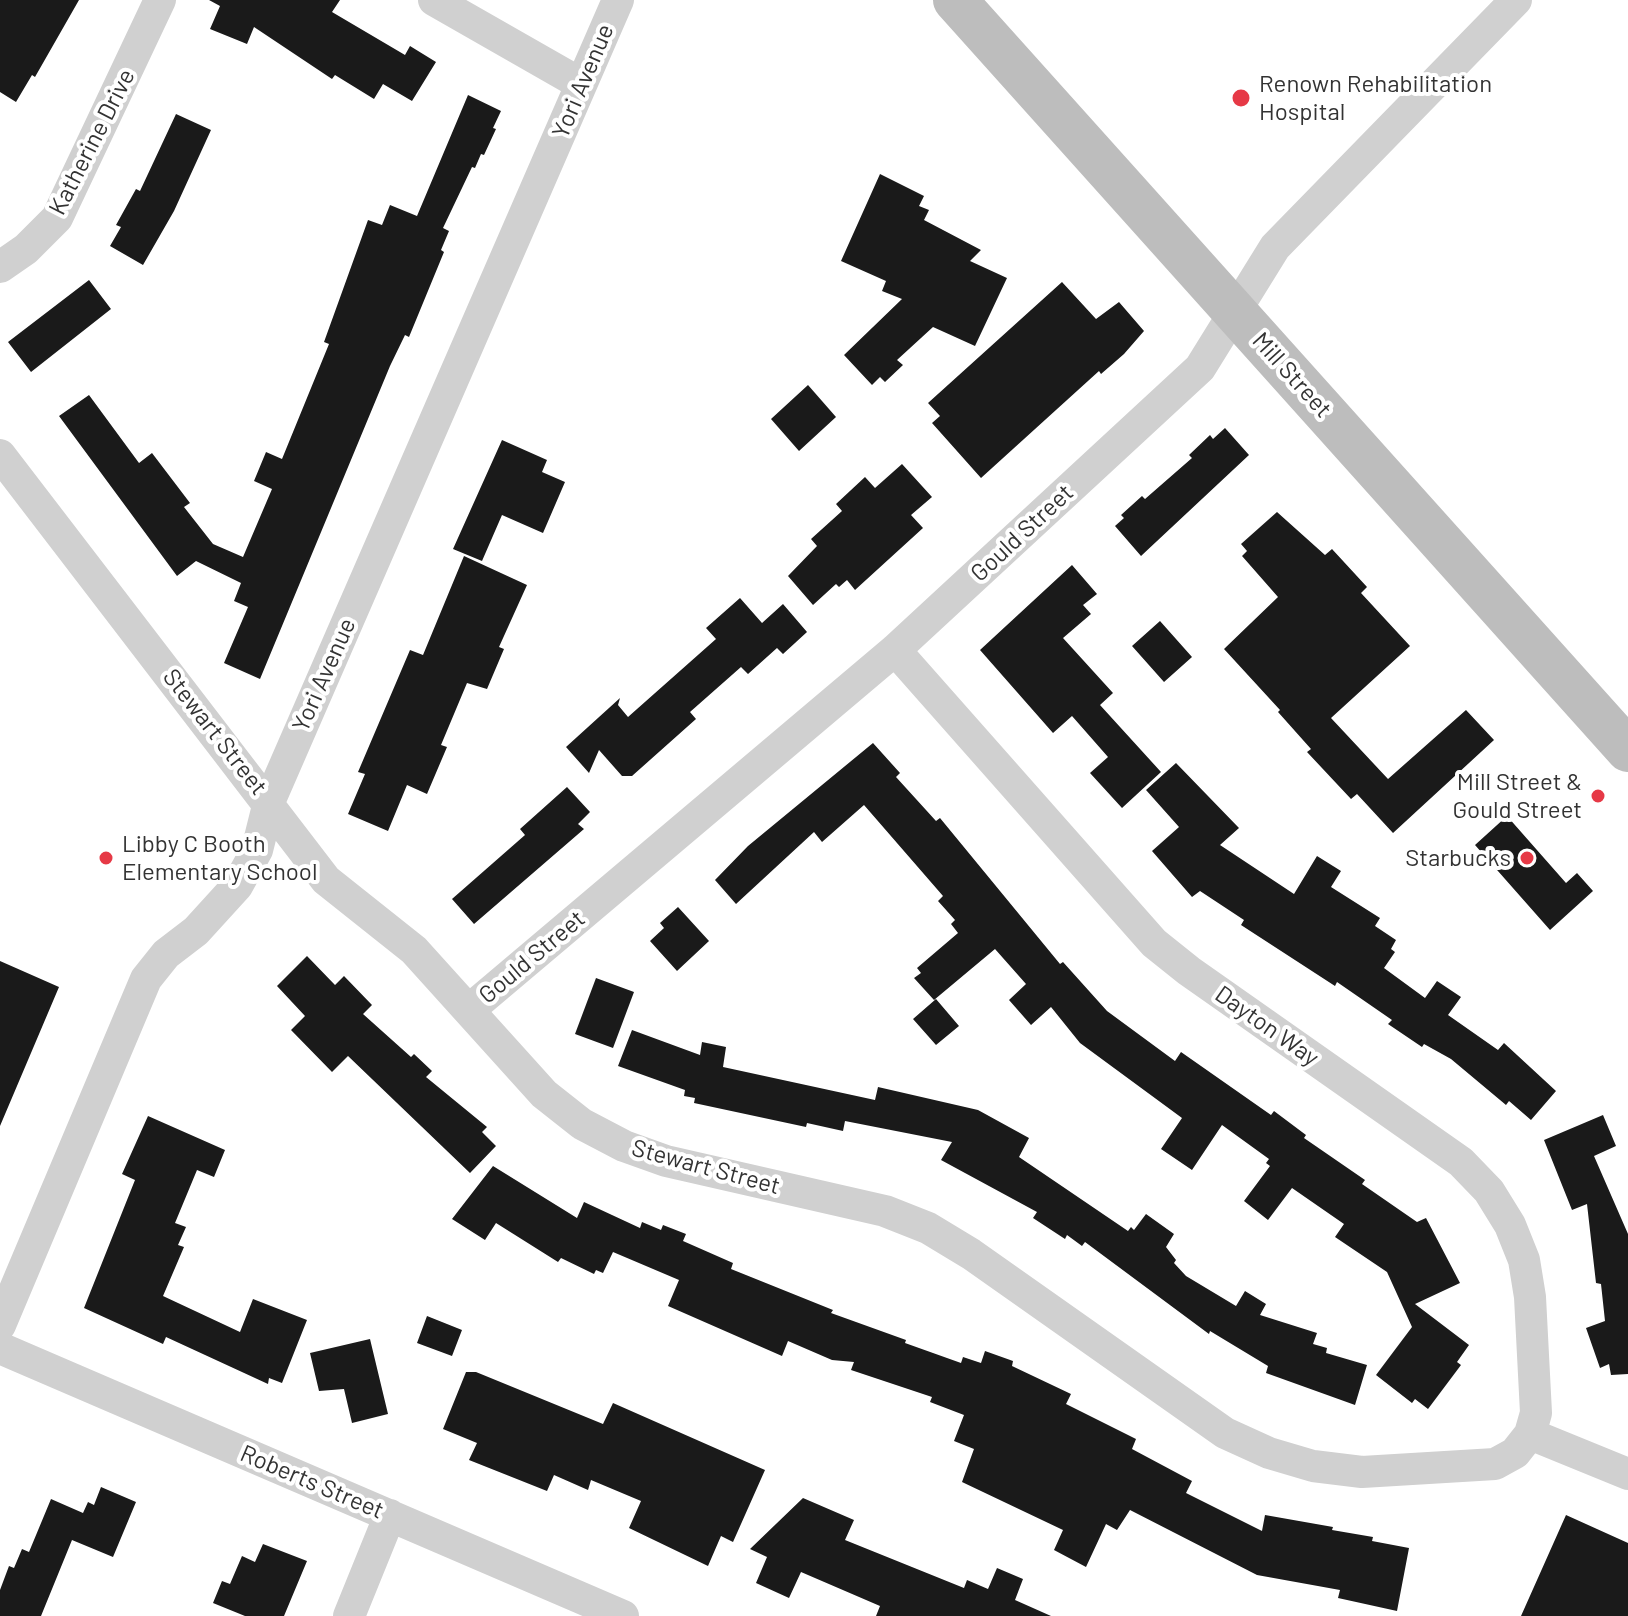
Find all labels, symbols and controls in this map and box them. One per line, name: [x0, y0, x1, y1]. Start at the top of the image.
street label: Yori Avenue: [546, 20, 620, 142]
street label: Katherine Drive: [43, 64, 141, 220]
place label: Renown Rehabilitation Hospital: [1259, 70, 1492, 126]
marker: Renown Rehabilitation Hospital: [1230, 87, 1252, 109]
street label: Mill Street: [1246, 326, 1338, 424]
street label: Gould Street: [965, 478, 1079, 588]
street label: Yori Avenue: [286, 614, 362, 736]
street label: Stewart Street: [157, 663, 273, 801]
place label: Mill Street & Gould Street: [1452, 768, 1582, 824]
marker: Mill Street & Gould Street: [1589, 787, 1607, 805]
place label: Libby C Booth Elementary School: [122, 830, 317, 886]
place label: Starbucks: [1405, 844, 1511, 872]
marker: Libby C Booth Elementary School: [97, 849, 115, 867]
marker: Starbucks: [1518, 849, 1536, 867]
street label: Gould Street: [473, 904, 591, 1010]
street label: Dayton Way: [1210, 980, 1324, 1072]
street label: Stewart Street: [629, 1133, 783, 1201]
street label: Roberts Street: [236, 1439, 388, 1525]

